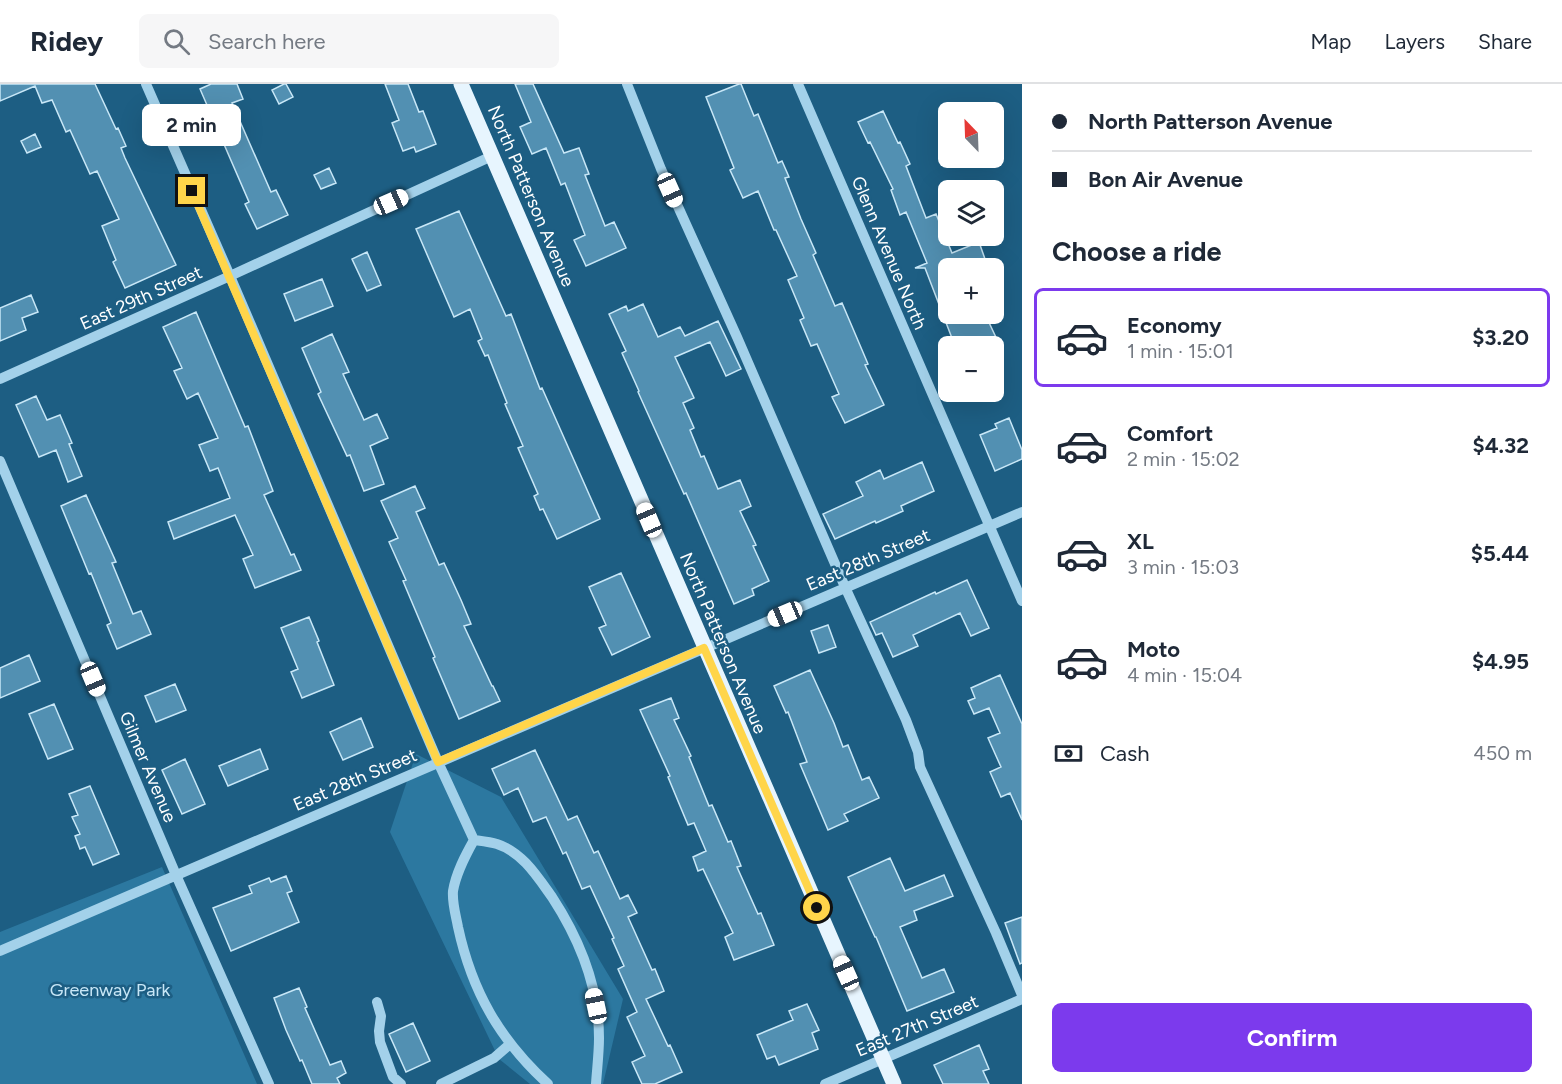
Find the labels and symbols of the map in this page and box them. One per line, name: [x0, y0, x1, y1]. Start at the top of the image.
street label: North Patterson Avenue: [483, 102, 579, 290]
north arrow: [938, 102, 1004, 168]
callout: 2 min: [142, 104, 242, 146]
car: [654, 170, 686, 210]
street label: Glenn Avenue North: [847, 173, 931, 333]
route end: [178, 177, 205, 204]
car: [371, 186, 411, 218]
street label: East 29th Street: [76, 261, 206, 335]
car: [634, 500, 664, 540]
street label: East 28th Street: [803, 524, 933, 596]
street label: North Patterson Avenue: [675, 549, 771, 737]
car: [765, 599, 805, 629]
car: [78, 659, 108, 699]
street label: Gilmer Avenue: [115, 708, 181, 826]
street label: East 28th Street: [290, 744, 420, 816]
route start: [803, 894, 830, 921]
car: [830, 953, 862, 993]
park label: Greenway Park: [50, 979, 170, 1001]
car: [583, 987, 609, 1025]
street label: East 27th Street: [852, 990, 982, 1062]

